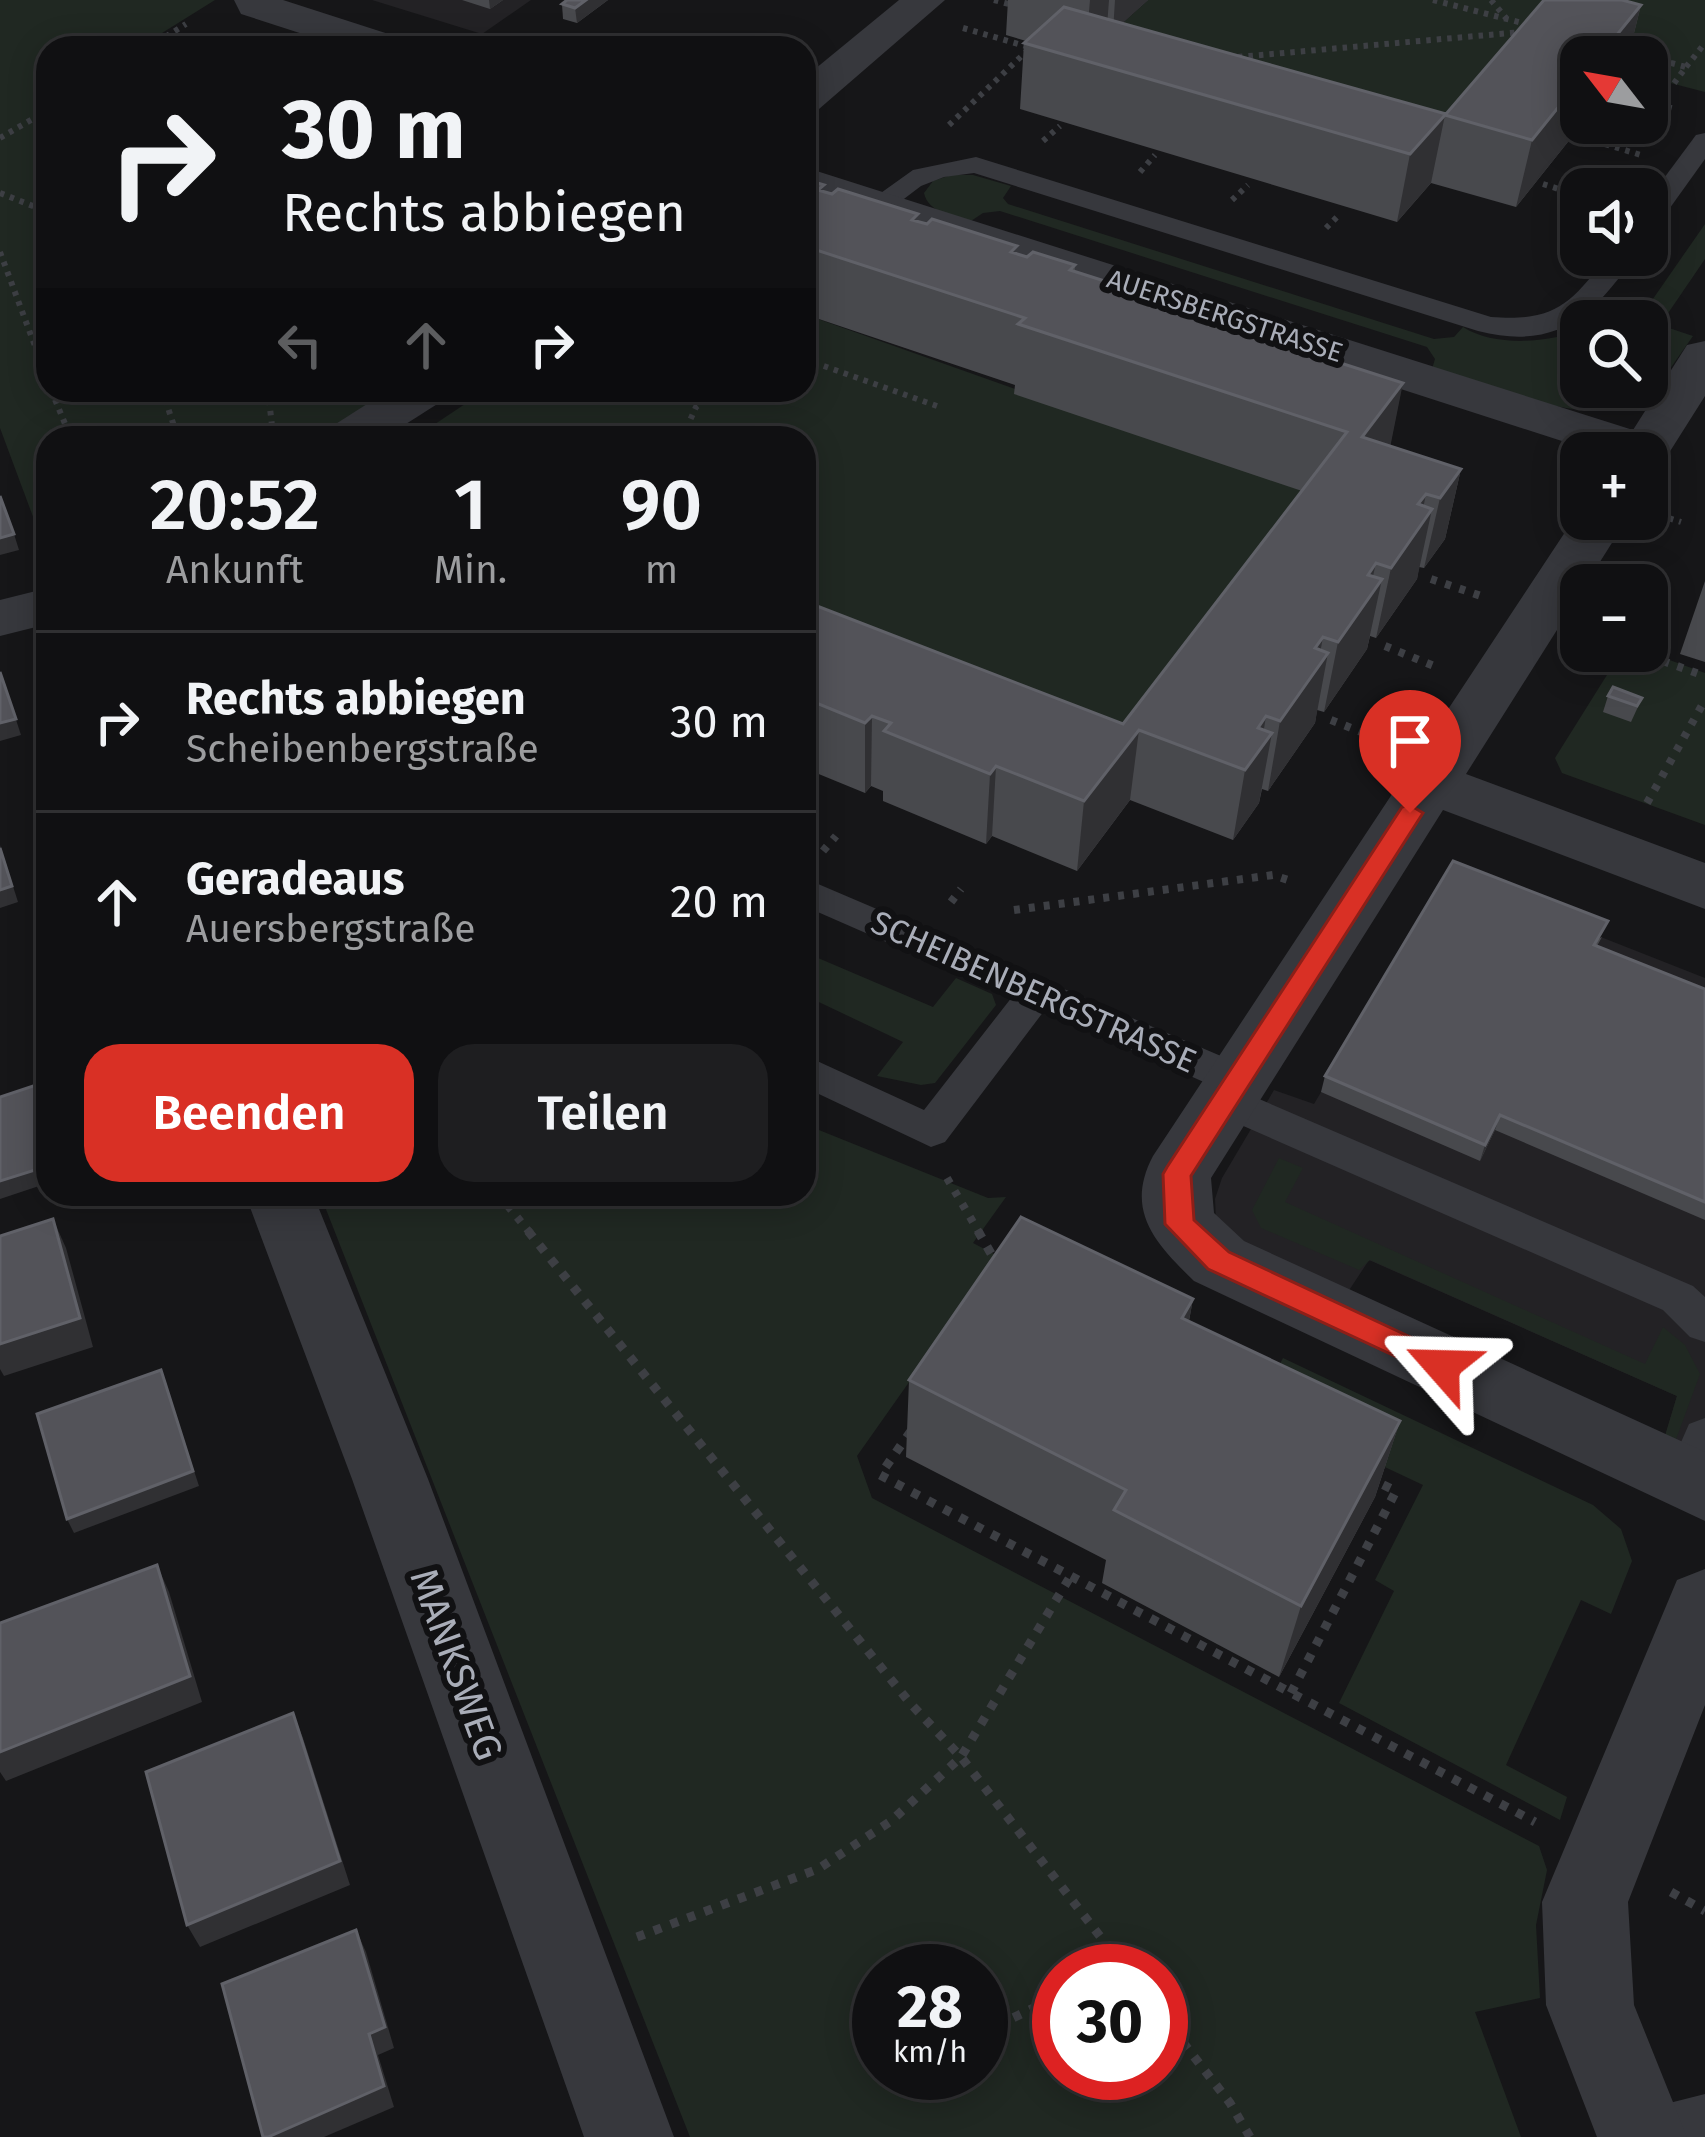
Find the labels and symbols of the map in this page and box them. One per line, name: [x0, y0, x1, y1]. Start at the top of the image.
north arrow: [1560, 36, 1668, 144]
street label: AUERSBERGSTRASSE: [1103, 263, 1347, 369]
pin: [1359, 690, 1461, 813]
street label: SCHEIBENBERGSTRASSE: [865, 902, 1202, 1082]
position arrow: [1379, 1303, 1505, 1429]
street label: MANKSWEG: [400, 1563, 512, 1766]
speed limit sign: 30: [1032, 1944, 1188, 2100]

